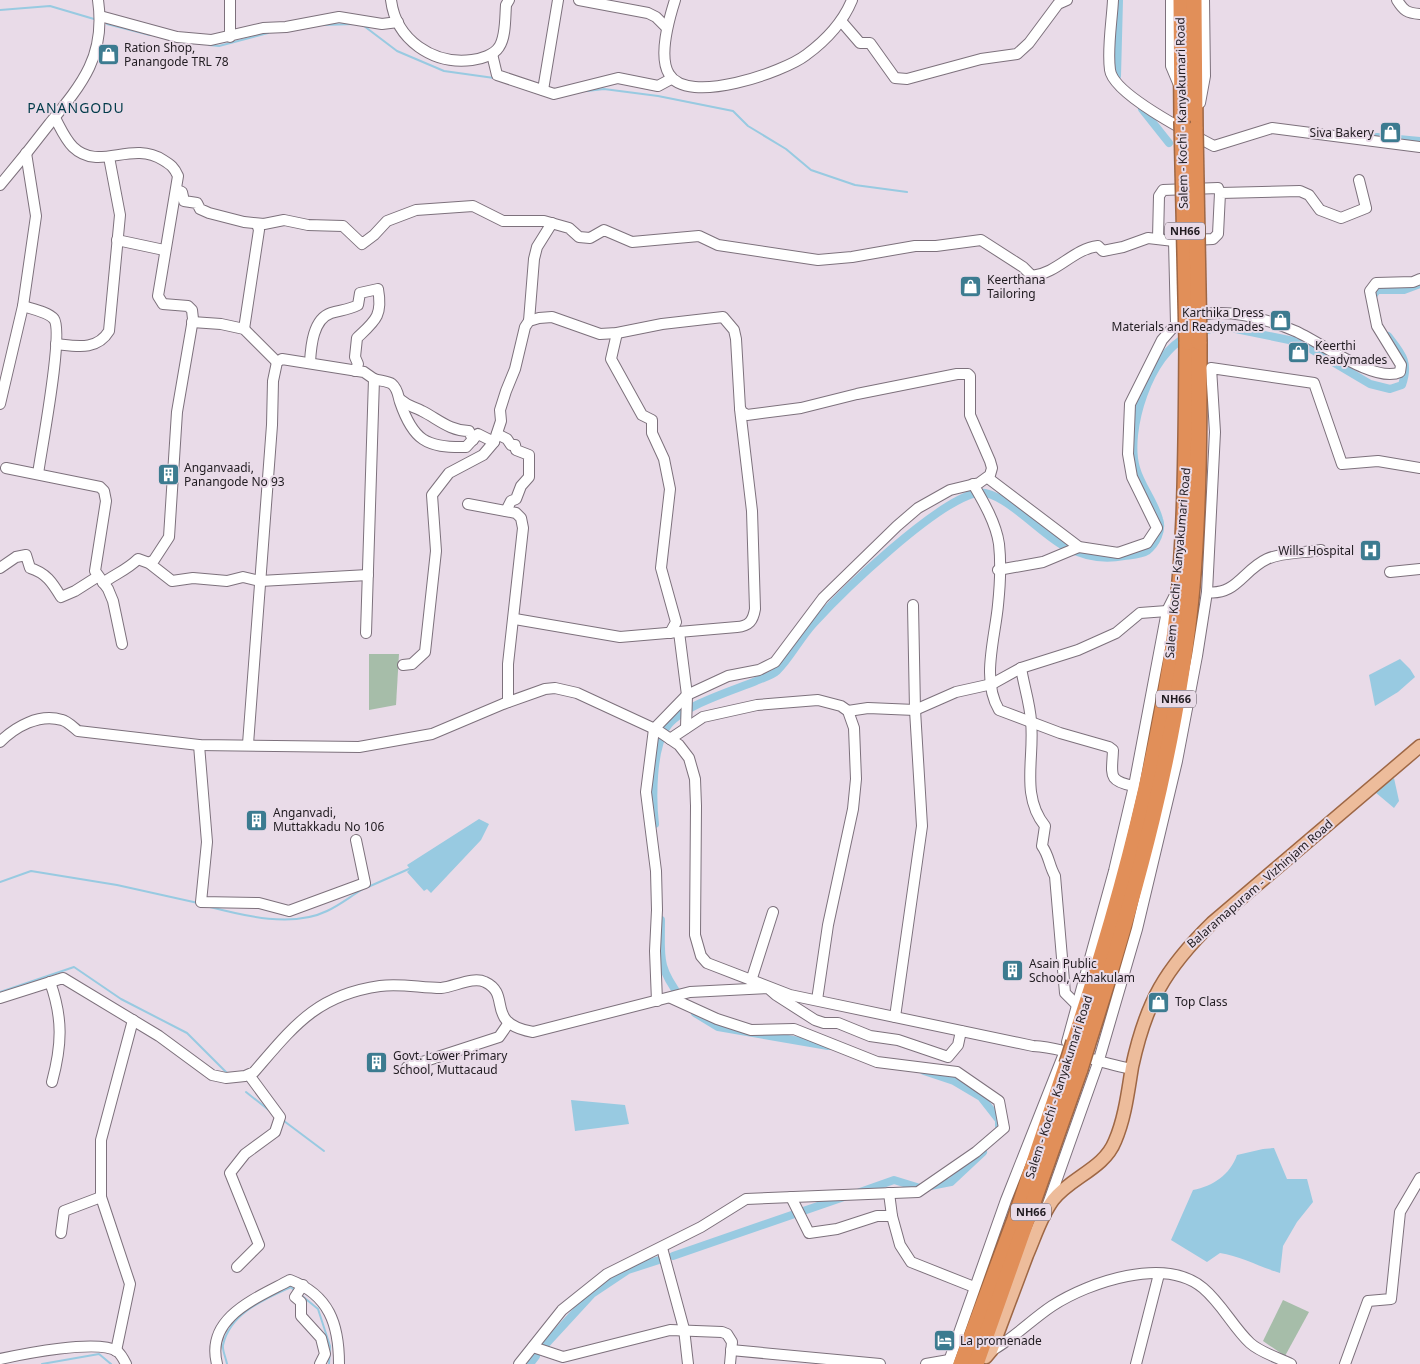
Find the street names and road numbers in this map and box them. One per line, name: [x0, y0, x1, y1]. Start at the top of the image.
street label: Salem - Kochi - Kanyakumari Road: [1171, 17, 1192, 209]
road number: NH66: [1165, 222, 1205, 240]
street label: Salem - Kochi - Kanyakumari Road: [1161, 467, 1194, 659]
road number: NH66: [1156, 691, 1196, 708]
street label: Balaramapuram - Vizhinjam Road: [1183, 815, 1336, 952]
street label: Salem - Kochi - Kanyakumari Road: [1021, 993, 1096, 1181]
road number: NH66: [1011, 1204, 1051, 1220]

